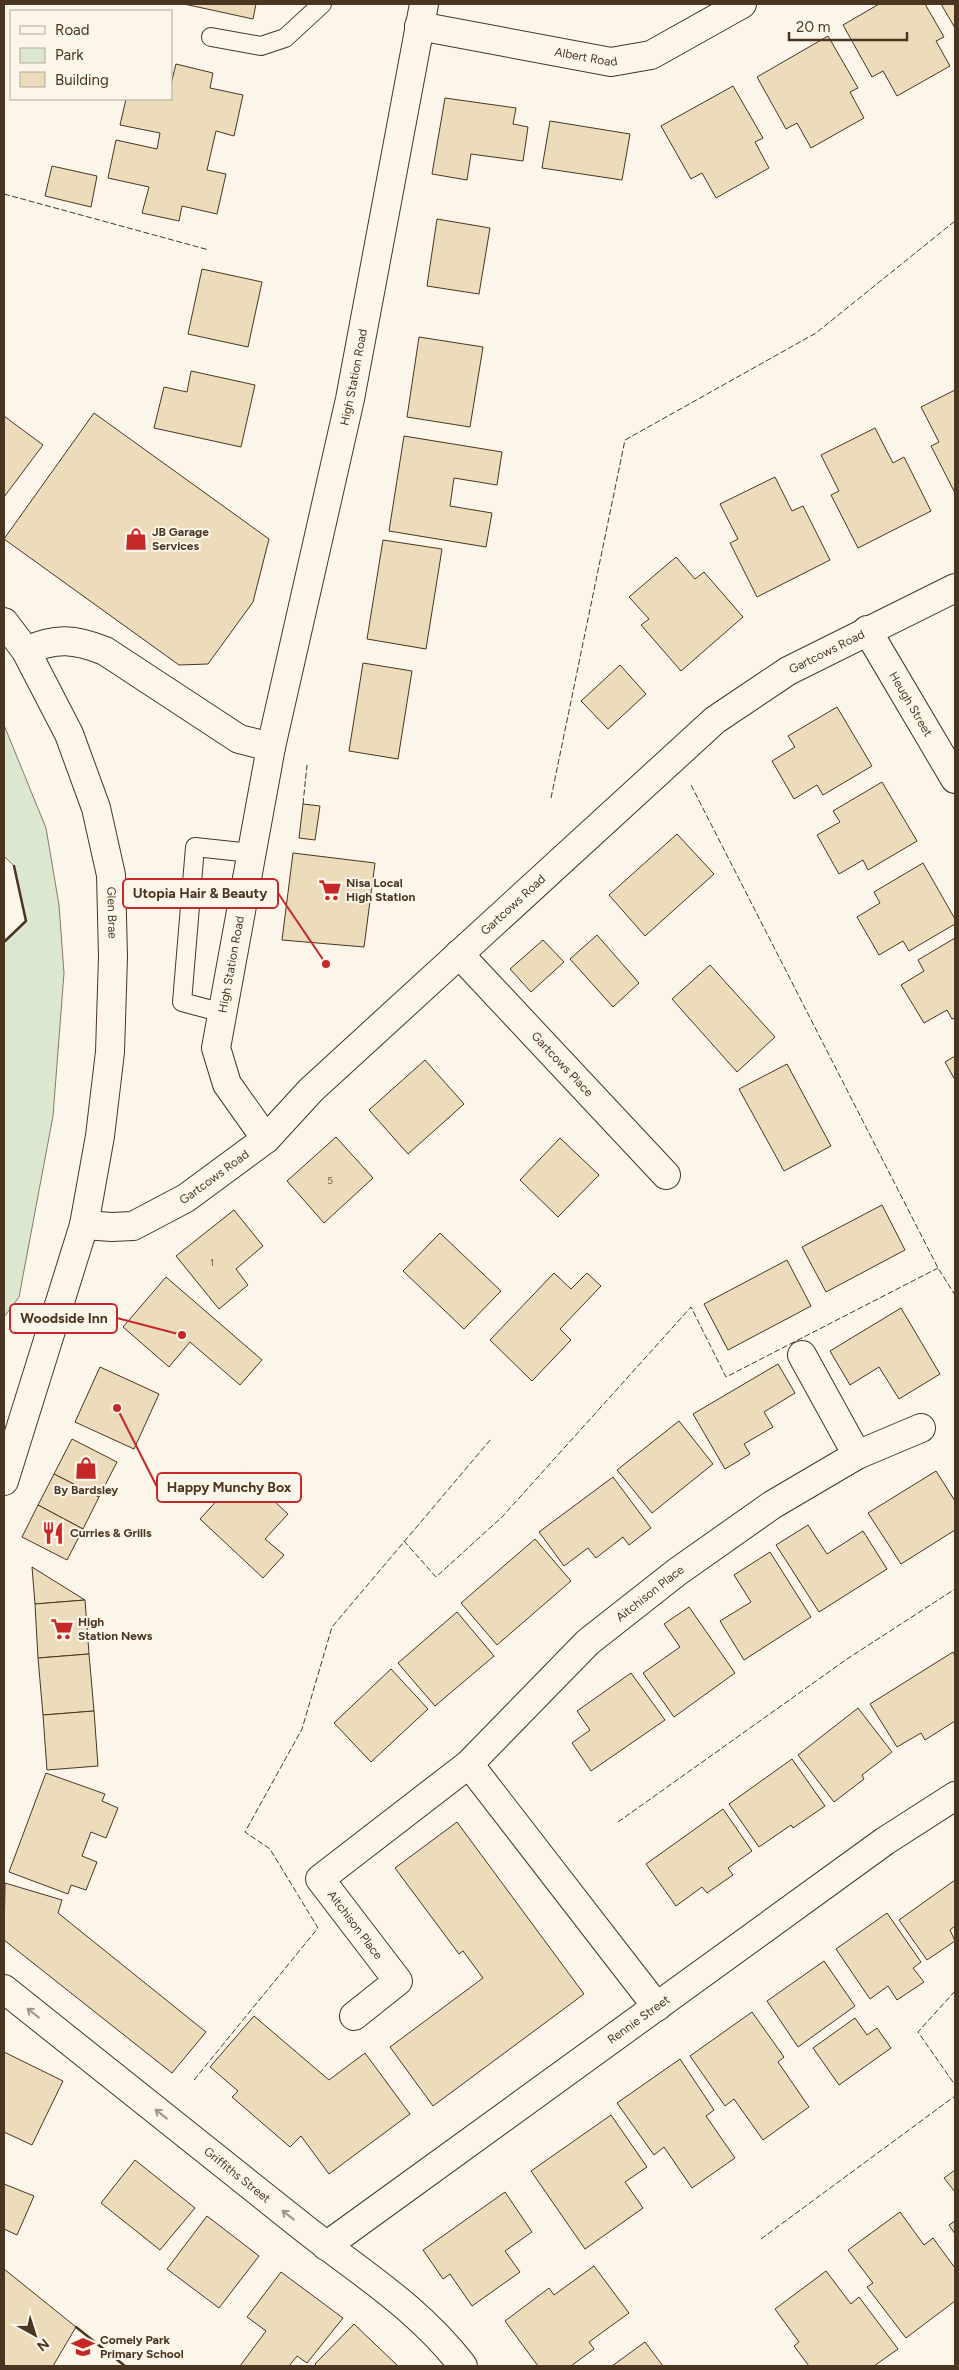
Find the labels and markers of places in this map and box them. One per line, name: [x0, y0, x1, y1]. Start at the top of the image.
place label: JB Garage Services: [152, 525, 209, 553]
shop icon: JB Garage Services: [123, 526, 149, 552]
place label: Nisa Local High Station: [346, 876, 415, 904]
supermarket icon: Nisa Local High Station: [317, 877, 343, 903]
callout: Utopia Hair & Beauty: [123, 879, 278, 908]
callout: Woodside Inn: [10, 1304, 117, 1333]
shop icon: By Bardsley: [73, 1455, 99, 1481]
callout: Happy Munchy Box: [157, 1473, 301, 1502]
place label: By Bardsley: [54, 1483, 118, 1497]
restaurant icon: Curries & Grills: [40, 1520, 66, 1546]
place label: Curries & Grills: [70, 1526, 152, 1540]
place label: High Station News: [78, 1615, 153, 1643]
supermarket icon: High Station News: [49, 1616, 75, 1642]
place label: Comely Park Primary School: [100, 2333, 184, 2361]
school or university icon: Comely Park Primary School: [70, 2334, 96, 2360]

